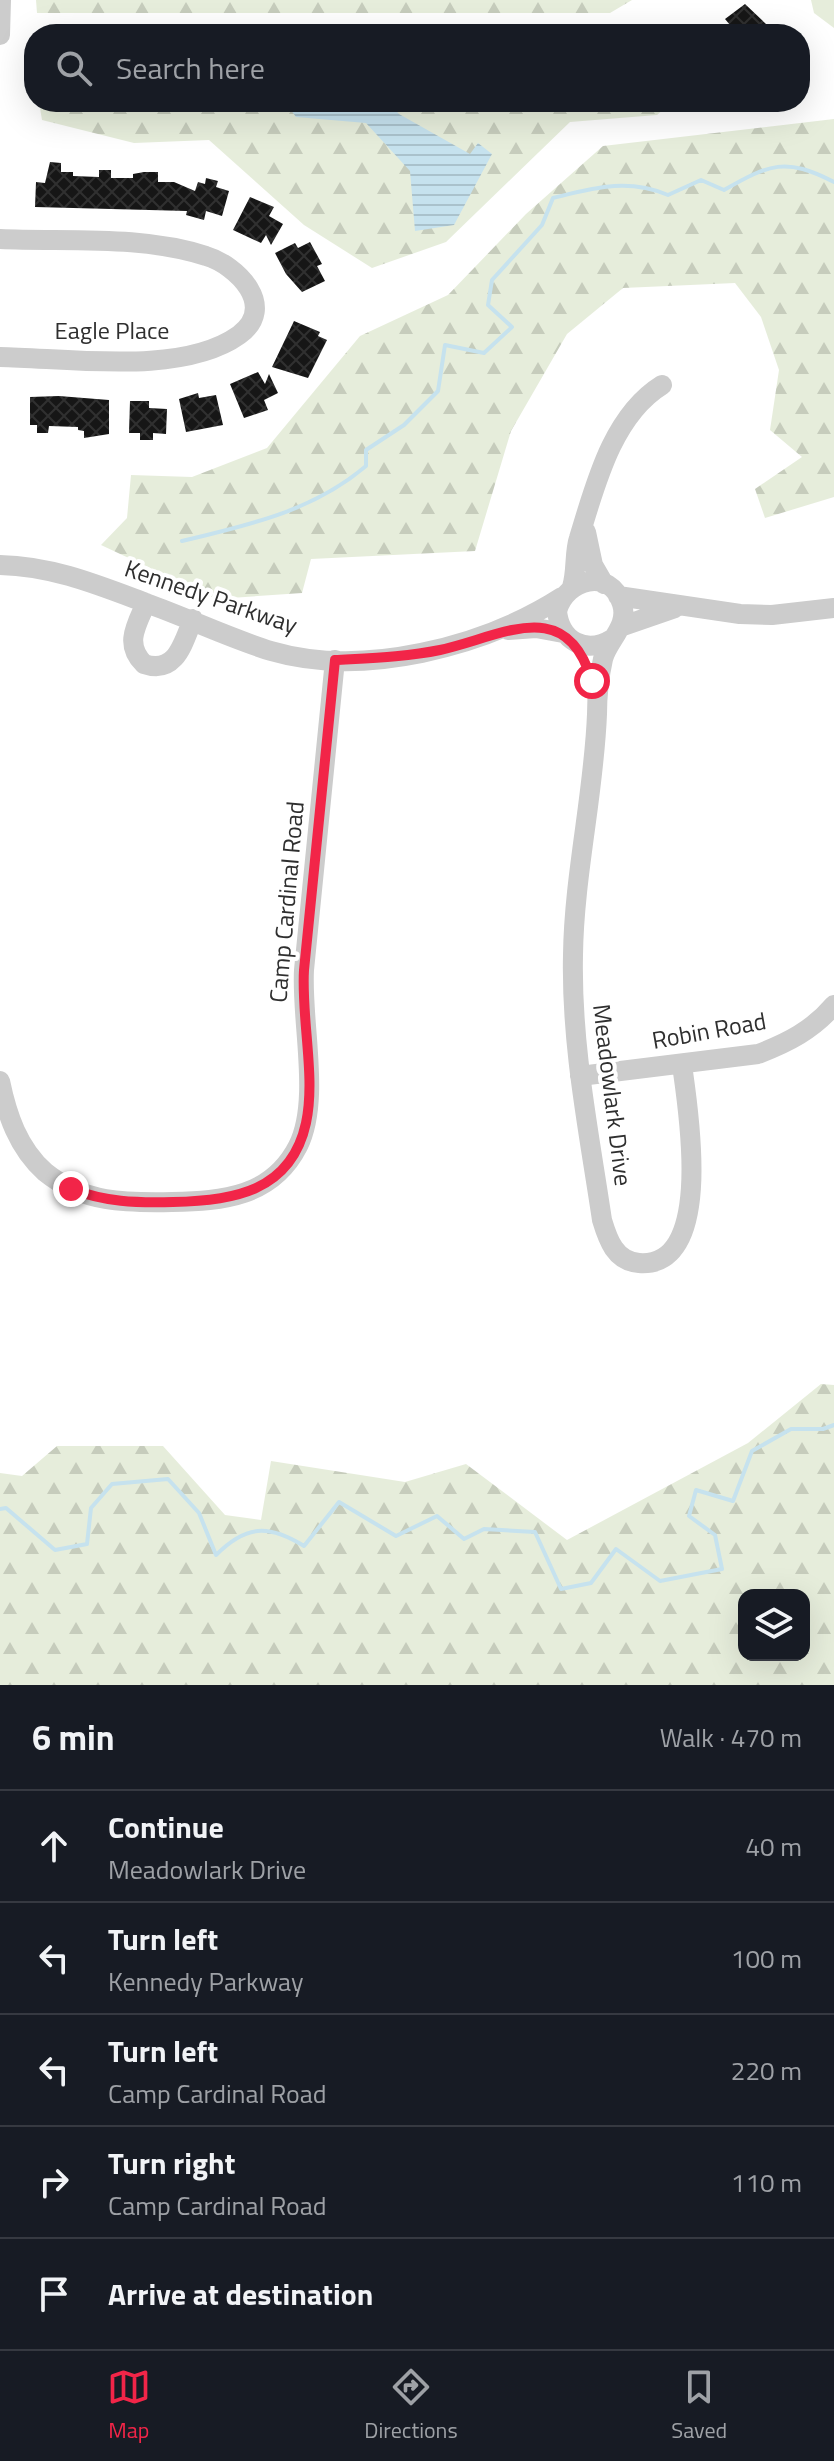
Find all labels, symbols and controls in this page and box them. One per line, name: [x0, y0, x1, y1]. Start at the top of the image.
search box: [24, 24, 810, 112]
text: Search here: [116, 45, 265, 91]
icon: search: [52, 46, 96, 90]
street label: Eagle Place: [55, 312, 169, 348]
street label: Kennedy Parkway: [120, 550, 303, 643]
route start: [574, 663, 610, 699]
street label: Camp Cardinal Road: [259, 800, 313, 1004]
street label: Meadowlark Drive: [584, 1002, 642, 1188]
street label: Robin Road: [649, 1002, 769, 1058]
route end: [53, 1171, 89, 1207]
map controls: [738, 1589, 810, 1661]
button: layers: [738, 1589, 810, 1661]
text: 6 min: [32, 1711, 115, 1763]
text: Walk · 470 m: [660, 1718, 802, 1757]
text: Continue: [108, 1804, 224, 1850]
icon: ahead: [32, 1824, 76, 1868]
text: 40 m: [745, 1827, 802, 1866]
text: Meadowlark Drive: [108, 1850, 306, 1889]
text: Turn left: [108, 1916, 218, 1962]
icon: left: [32, 1936, 76, 1980]
text: 100 m: [731, 1939, 802, 1978]
text: Kennedy Parkway: [108, 1962, 304, 2001]
text: Turn left: [108, 2028, 218, 2074]
icon: left: [32, 2048, 76, 2092]
text: 220 m: [731, 2051, 802, 2090]
text: Camp Cardinal Road: [108, 2074, 327, 2113]
text: Turn right: [108, 2140, 236, 2186]
icon: right: [32, 2160, 76, 2204]
text: 110 m: [731, 2163, 802, 2202]
text: Camp Cardinal Road: [108, 2186, 327, 2225]
text: Arrive at destination: [108, 2271, 373, 2317]
icon: arrive: [32, 2272, 76, 2316]
tab: Map: [107, 2365, 151, 2447]
tab: Directions: [364, 2365, 458, 2447]
tab: Saved: [671, 2365, 727, 2447]

